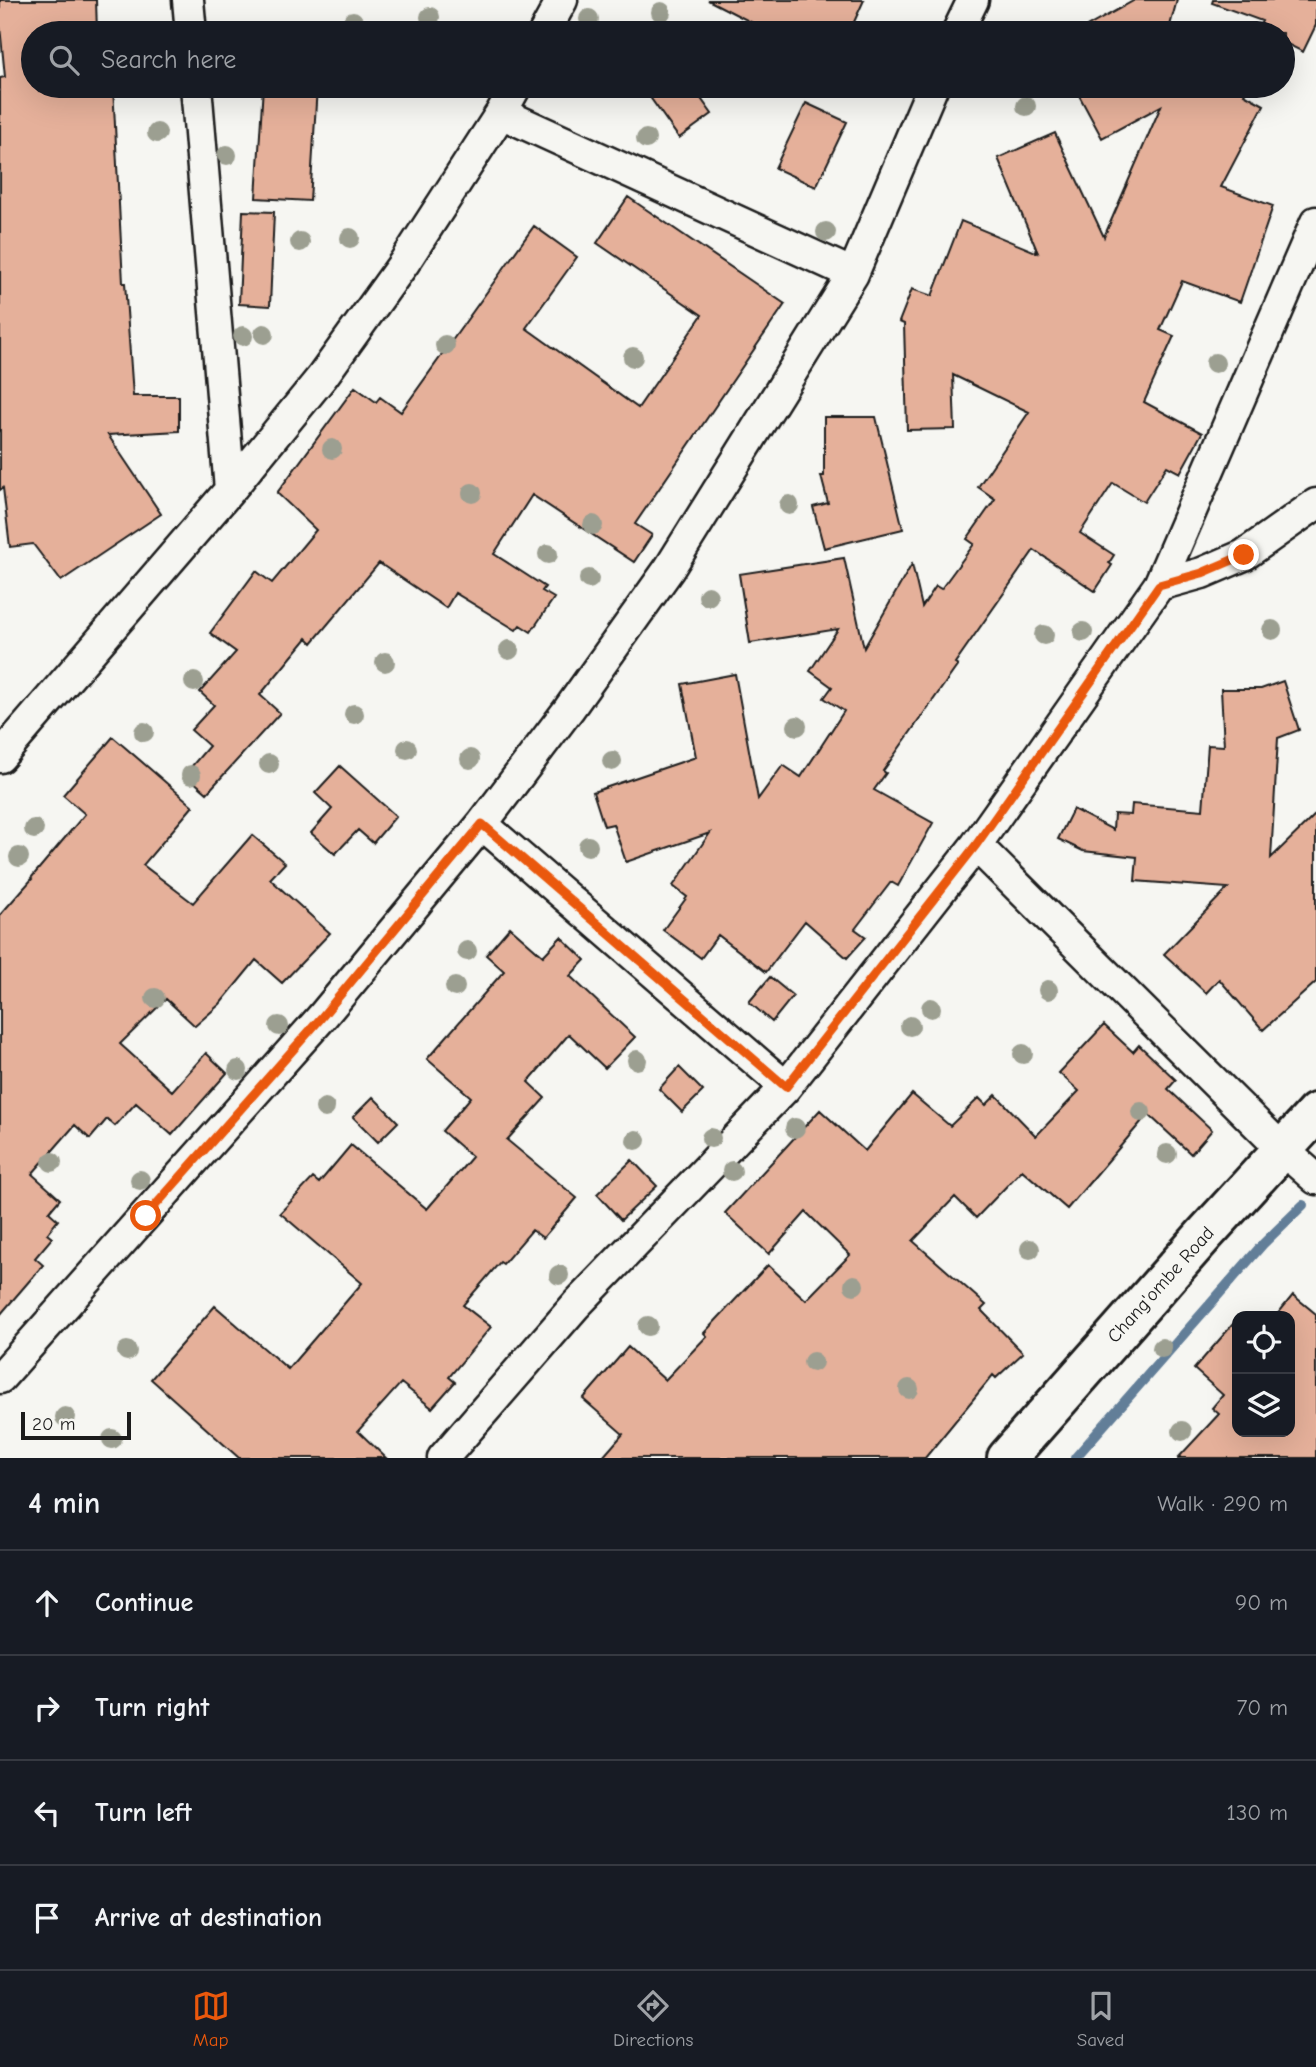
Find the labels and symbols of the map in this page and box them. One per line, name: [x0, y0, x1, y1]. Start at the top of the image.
route end: [1228, 539, 1259, 570]
route start: [130, 1200, 161, 1231]
street label: Chang'ombe Road: [1103, 1222, 1219, 1347]
scale bar: [21, 1409, 131, 1441]

